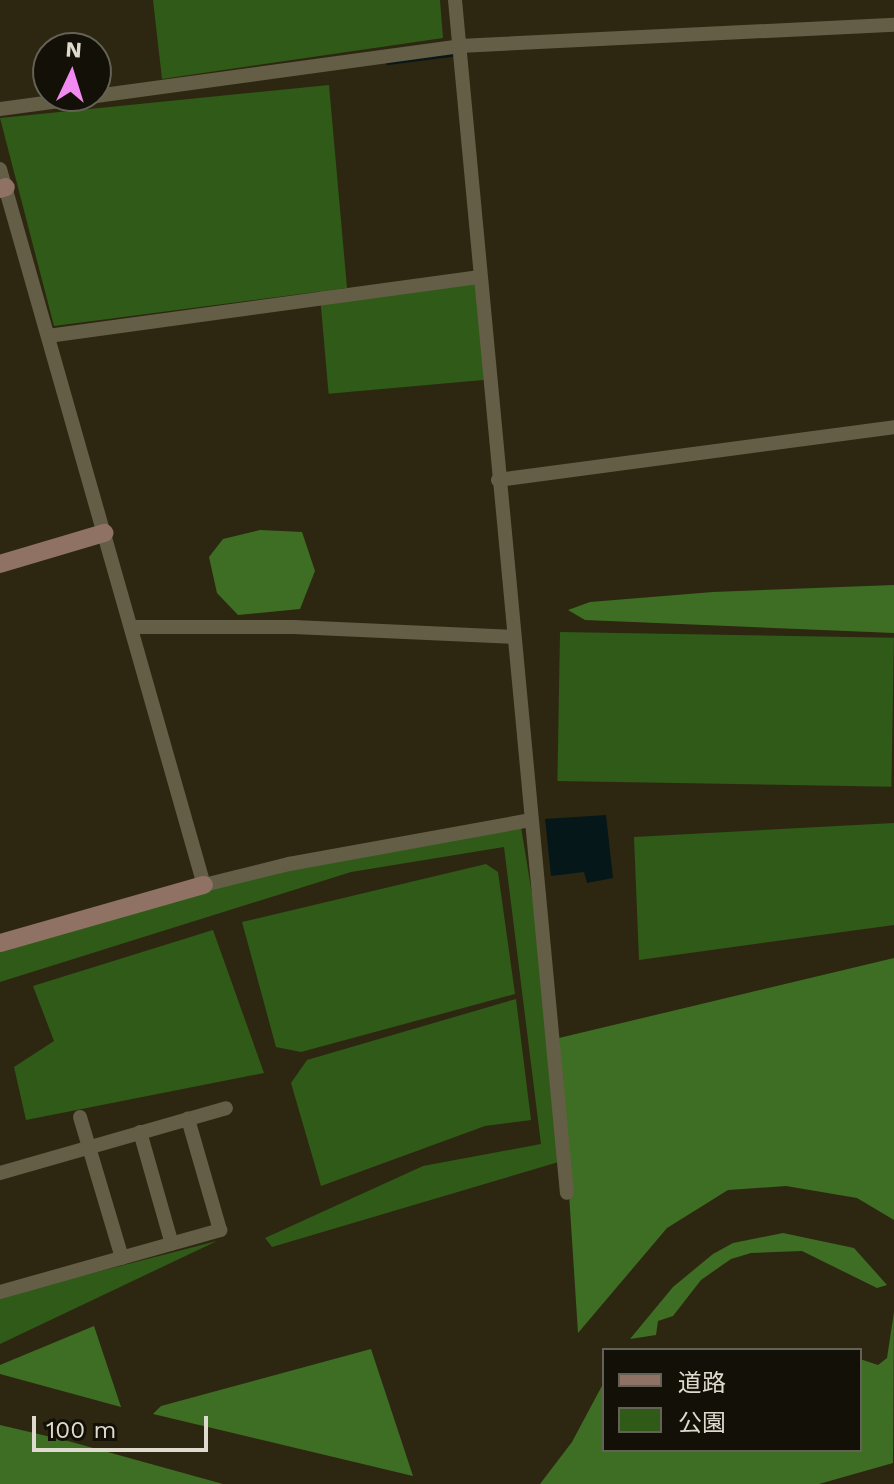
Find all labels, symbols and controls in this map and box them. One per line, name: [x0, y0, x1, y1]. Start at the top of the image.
north arrow: [32, 32, 112, 112]
text: N: [65, 37, 83, 63]
legend: [602, 1348, 862, 1452]
text: 道路: [678, 1369, 726, 1397]
scale bar: [36, 1400, 212, 1450]
text: 公園: [678, 1409, 726, 1437]
text: 100 m: [46, 1416, 116, 1444]

